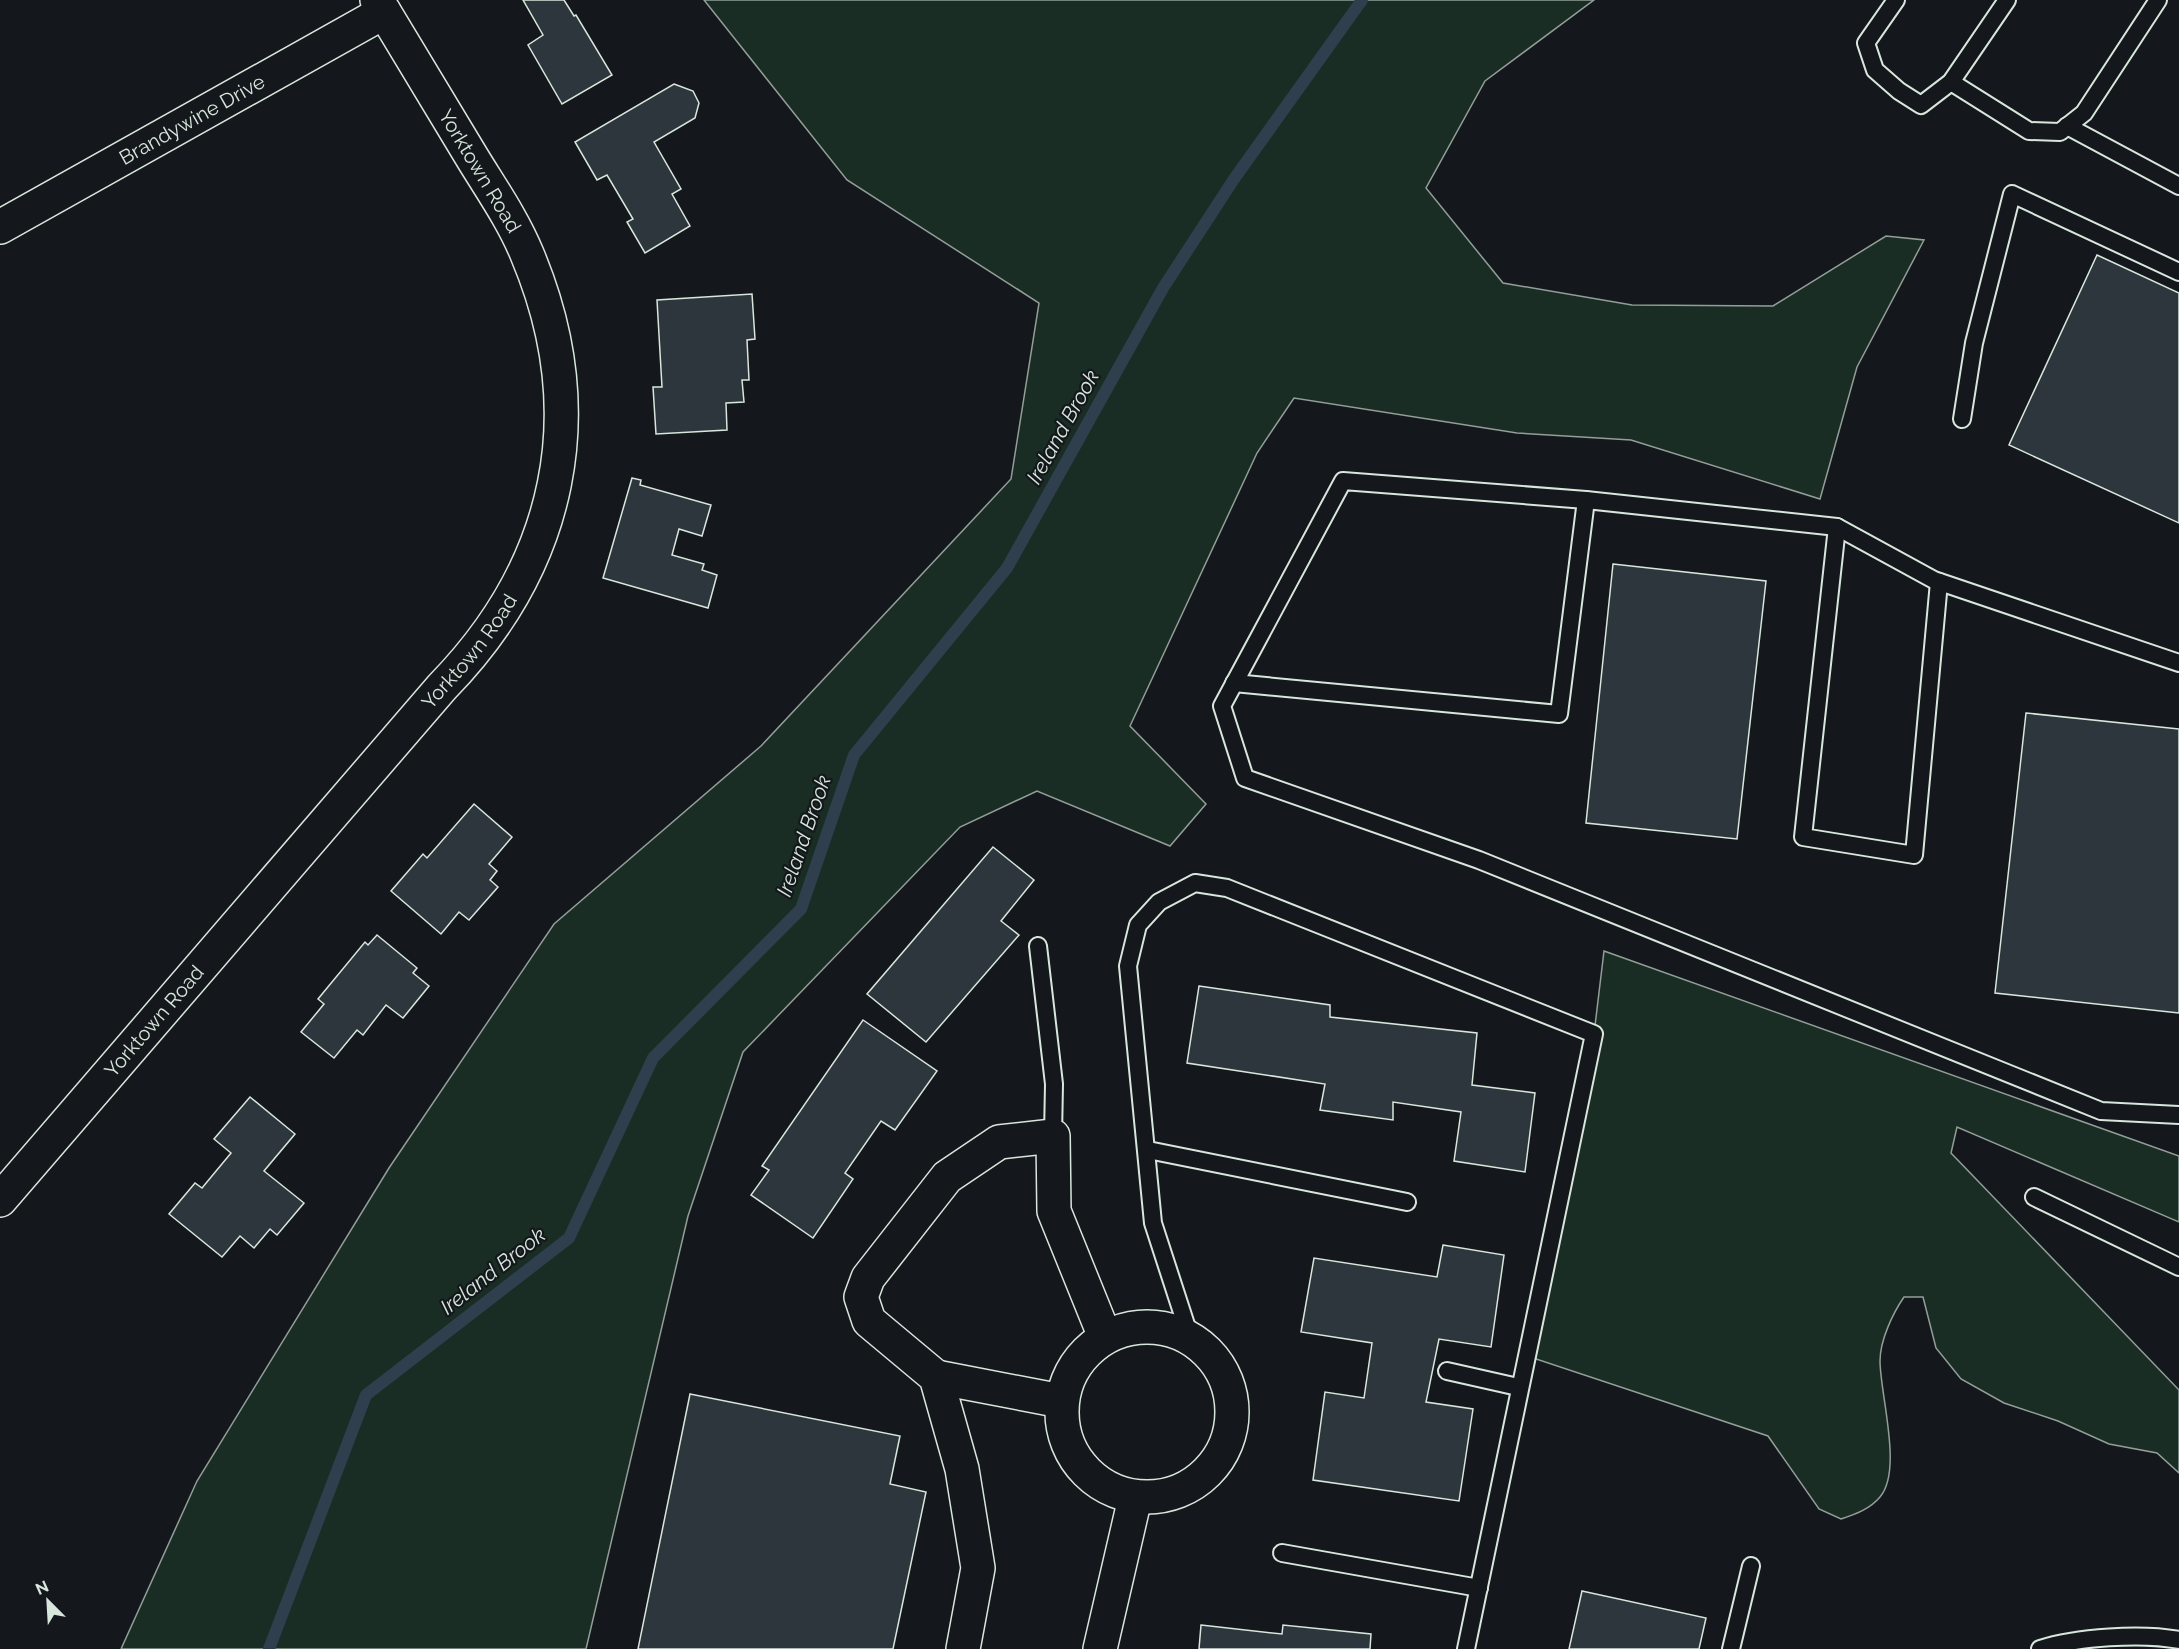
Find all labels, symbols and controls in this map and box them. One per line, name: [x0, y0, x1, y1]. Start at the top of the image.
street label: Brandywine Drive: [115, 69, 269, 170]
street label: Yorktown Road: [434, 105, 526, 237]
water label: Ireland Brook: [1021, 365, 1104, 488]
street label: Yorktown Road: [417, 590, 522, 714]
water label: Ireland Brook: [771, 772, 836, 900]
street label: Yorktown Road: [99, 960, 209, 1082]
water label: Ireland Brook: [435, 1222, 550, 1319]
north arrow: [18, 1571, 78, 1631]
text: N: [33, 1577, 52, 1599]

